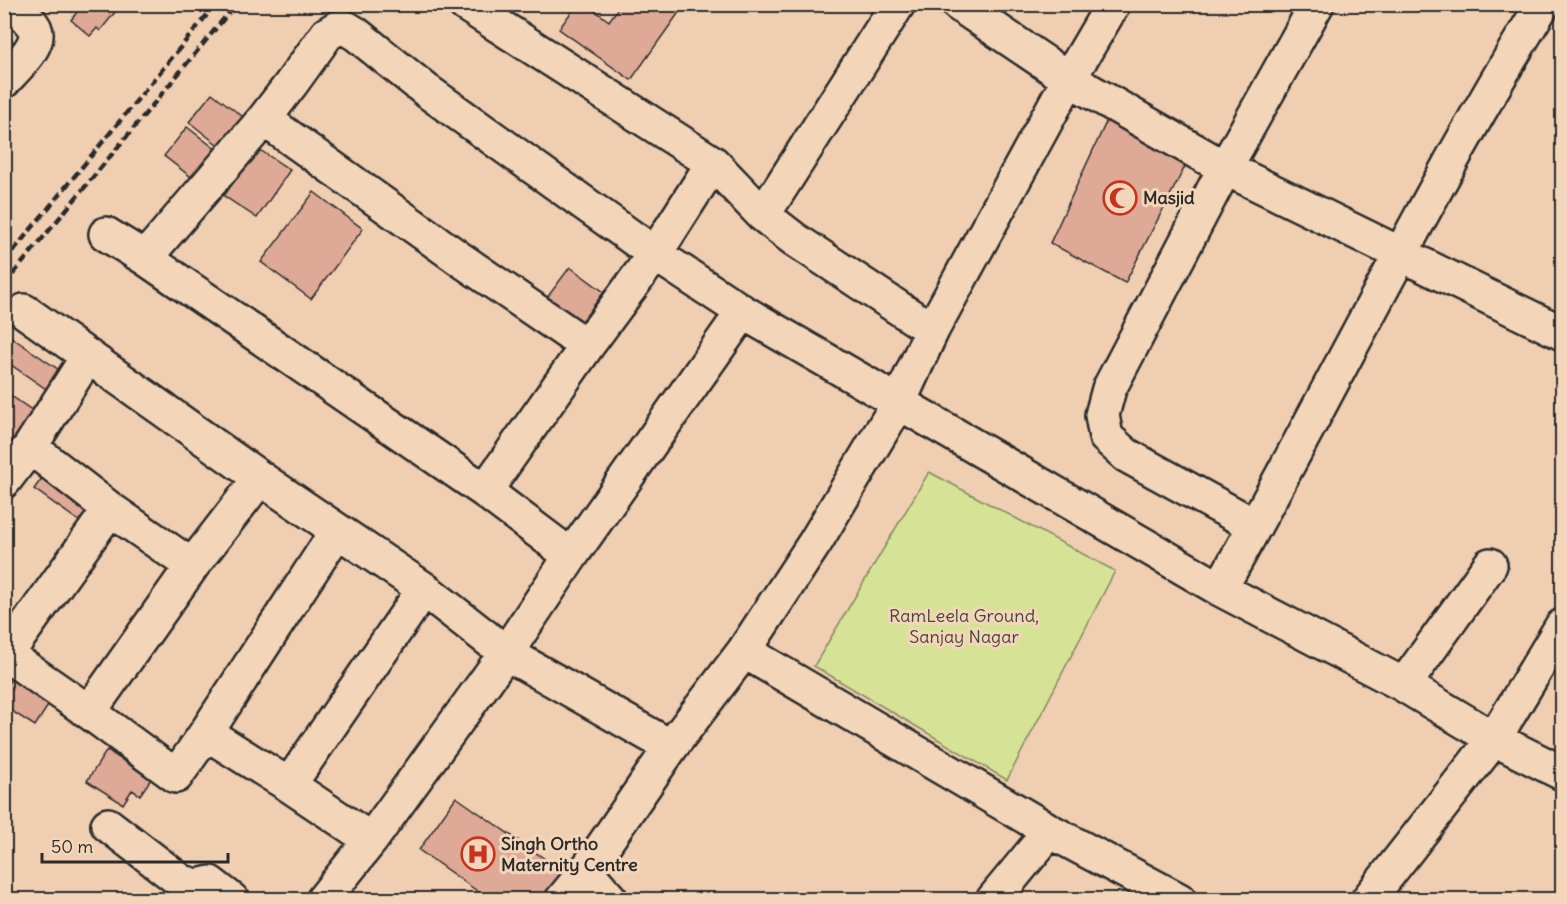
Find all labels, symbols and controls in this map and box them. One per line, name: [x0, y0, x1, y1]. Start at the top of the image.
mosque icon: Masjid: [1102, 180, 1138, 216]
place label: Masjid: [1143, 186, 1195, 209]
park label: RamLeela Ground, Sanjay Nagar: [889, 604, 1039, 648]
scale bar: [42, 826, 228, 864]
place label: Singh Ortho Maternity Centre: [501, 832, 638, 876]
text: 50 m: [51, 835, 93, 858]
hospital icon: Singh Ortho Maternity Centre: [460, 836, 496, 872]

